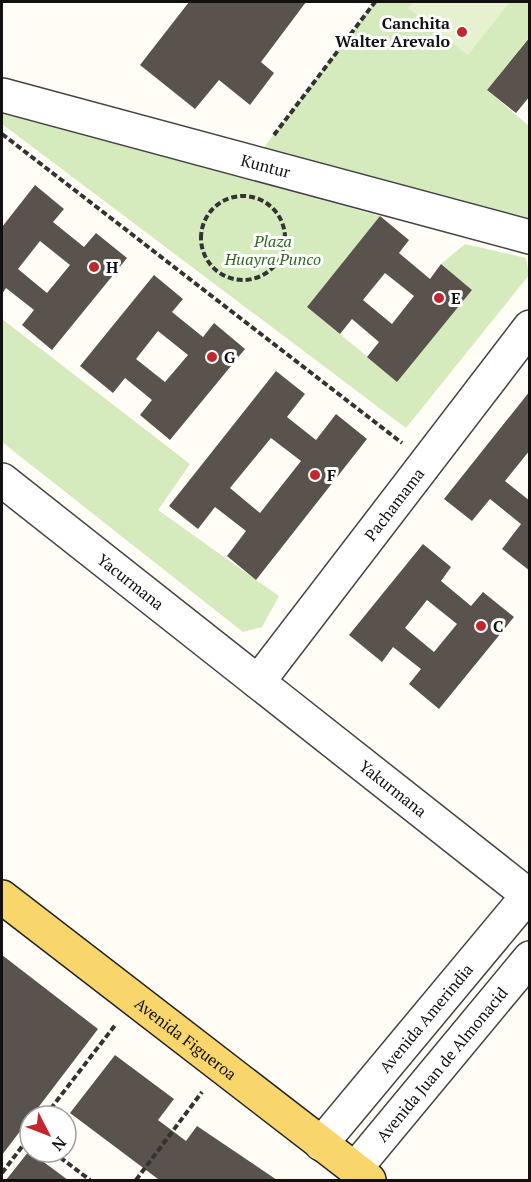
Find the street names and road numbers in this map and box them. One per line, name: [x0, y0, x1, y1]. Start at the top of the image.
street label: Kuntur: [238, 149, 294, 183]
street label: Pachamama: [359, 463, 429, 545]
street label: Yacurmana: [93, 548, 169, 615]
street label: Yakurmana: [355, 755, 431, 822]
street label: Avenida Amerindia: [374, 959, 478, 1077]
street label: Avenida Juan de Almonacid: [371, 982, 513, 1146]
street label: Avenida Figueroa: [130, 992, 241, 1085]

